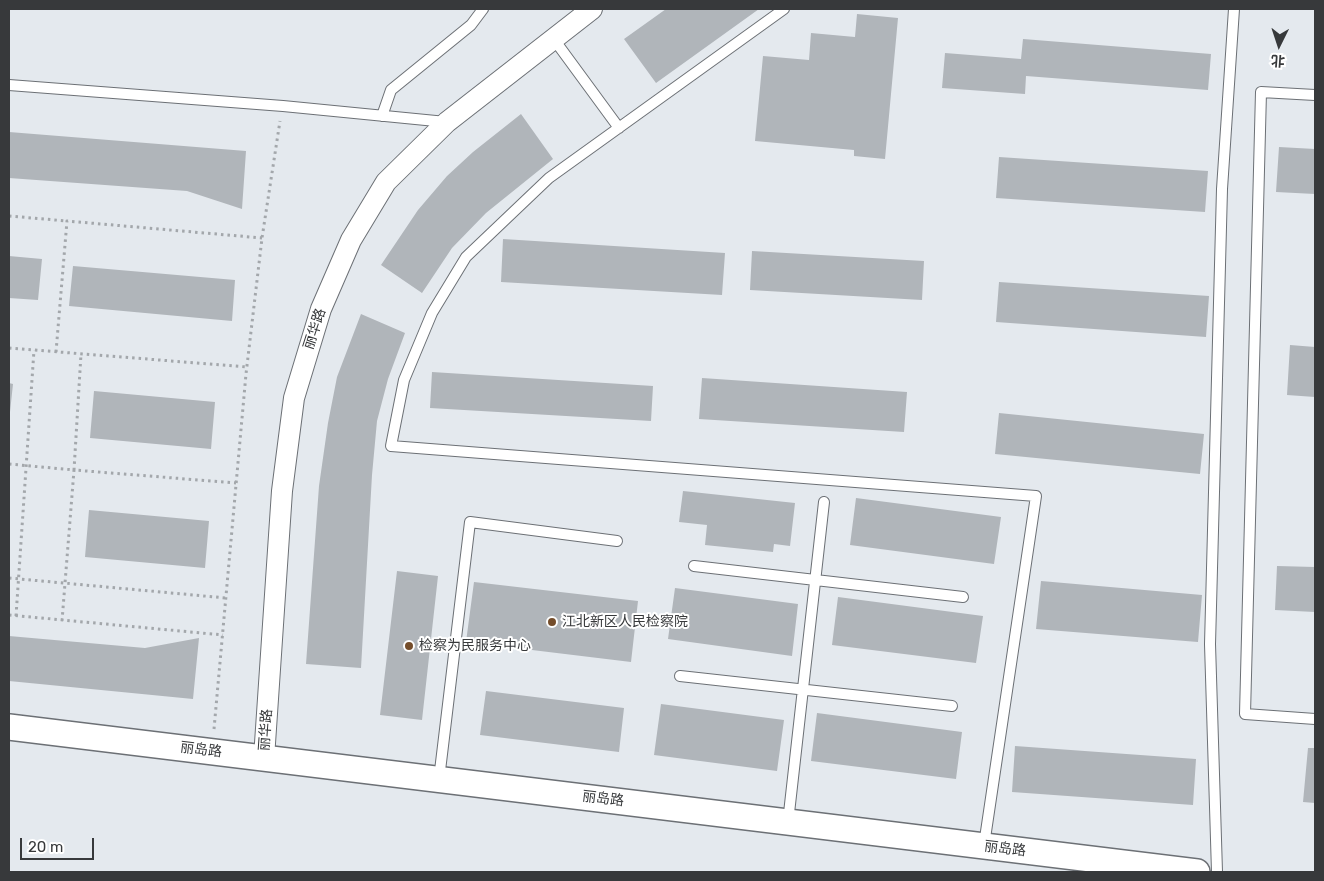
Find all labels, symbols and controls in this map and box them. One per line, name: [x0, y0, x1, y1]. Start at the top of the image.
north arrow: [1254, 20, 1304, 70]
text: 北: [1270, 51, 1285, 69]
street label: 丽华路: [301, 306, 329, 352]
place label: 江北新区人民检察院: [562, 614, 688, 630]
marker: 江北新区人民检察院: [546, 616, 558, 628]
place label: 检察为民服务中心: [419, 638, 531, 654]
marker: 检察为民服务中心: [403, 640, 415, 652]
street label: 丽华路: [256, 708, 276, 752]
street label: 丽岛路: [179, 739, 223, 761]
street label: 丽岛路: [581, 788, 625, 810]
scale bar: [22, 828, 96, 860]
text: 20 m: [28, 838, 63, 856]
street label: 丽岛路: [983, 838, 1027, 860]

